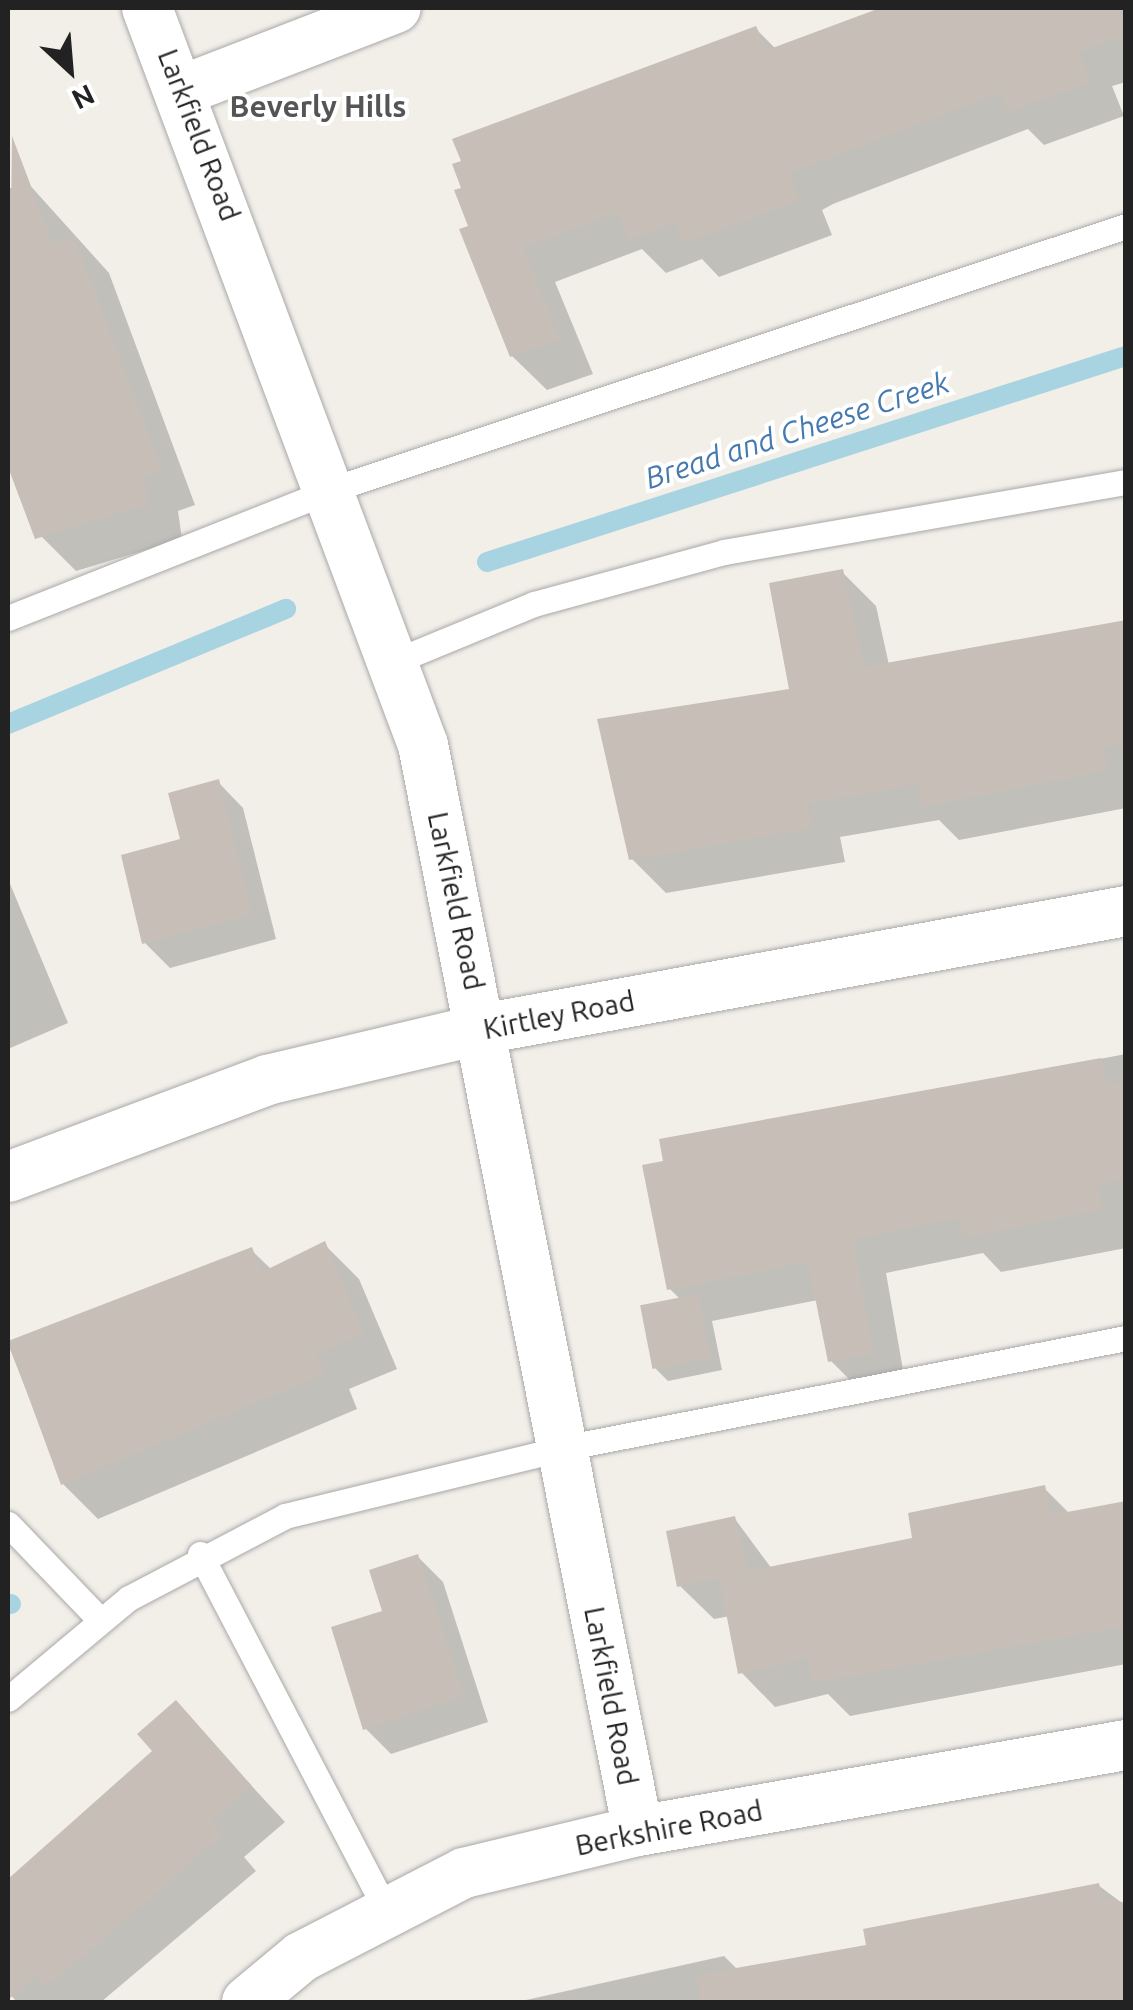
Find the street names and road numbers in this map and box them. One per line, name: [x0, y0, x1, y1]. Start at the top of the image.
street label: Larkfield Road: [151, 44, 247, 226]
street label: Larkfield Road: [421, 809, 491, 993]
street label: Kirtley Road: [481, 984, 637, 1046]
street label: Larkfield Road: [577, 1604, 645, 1788]
street label: Berkshire Road: [573, 1793, 765, 1863]

